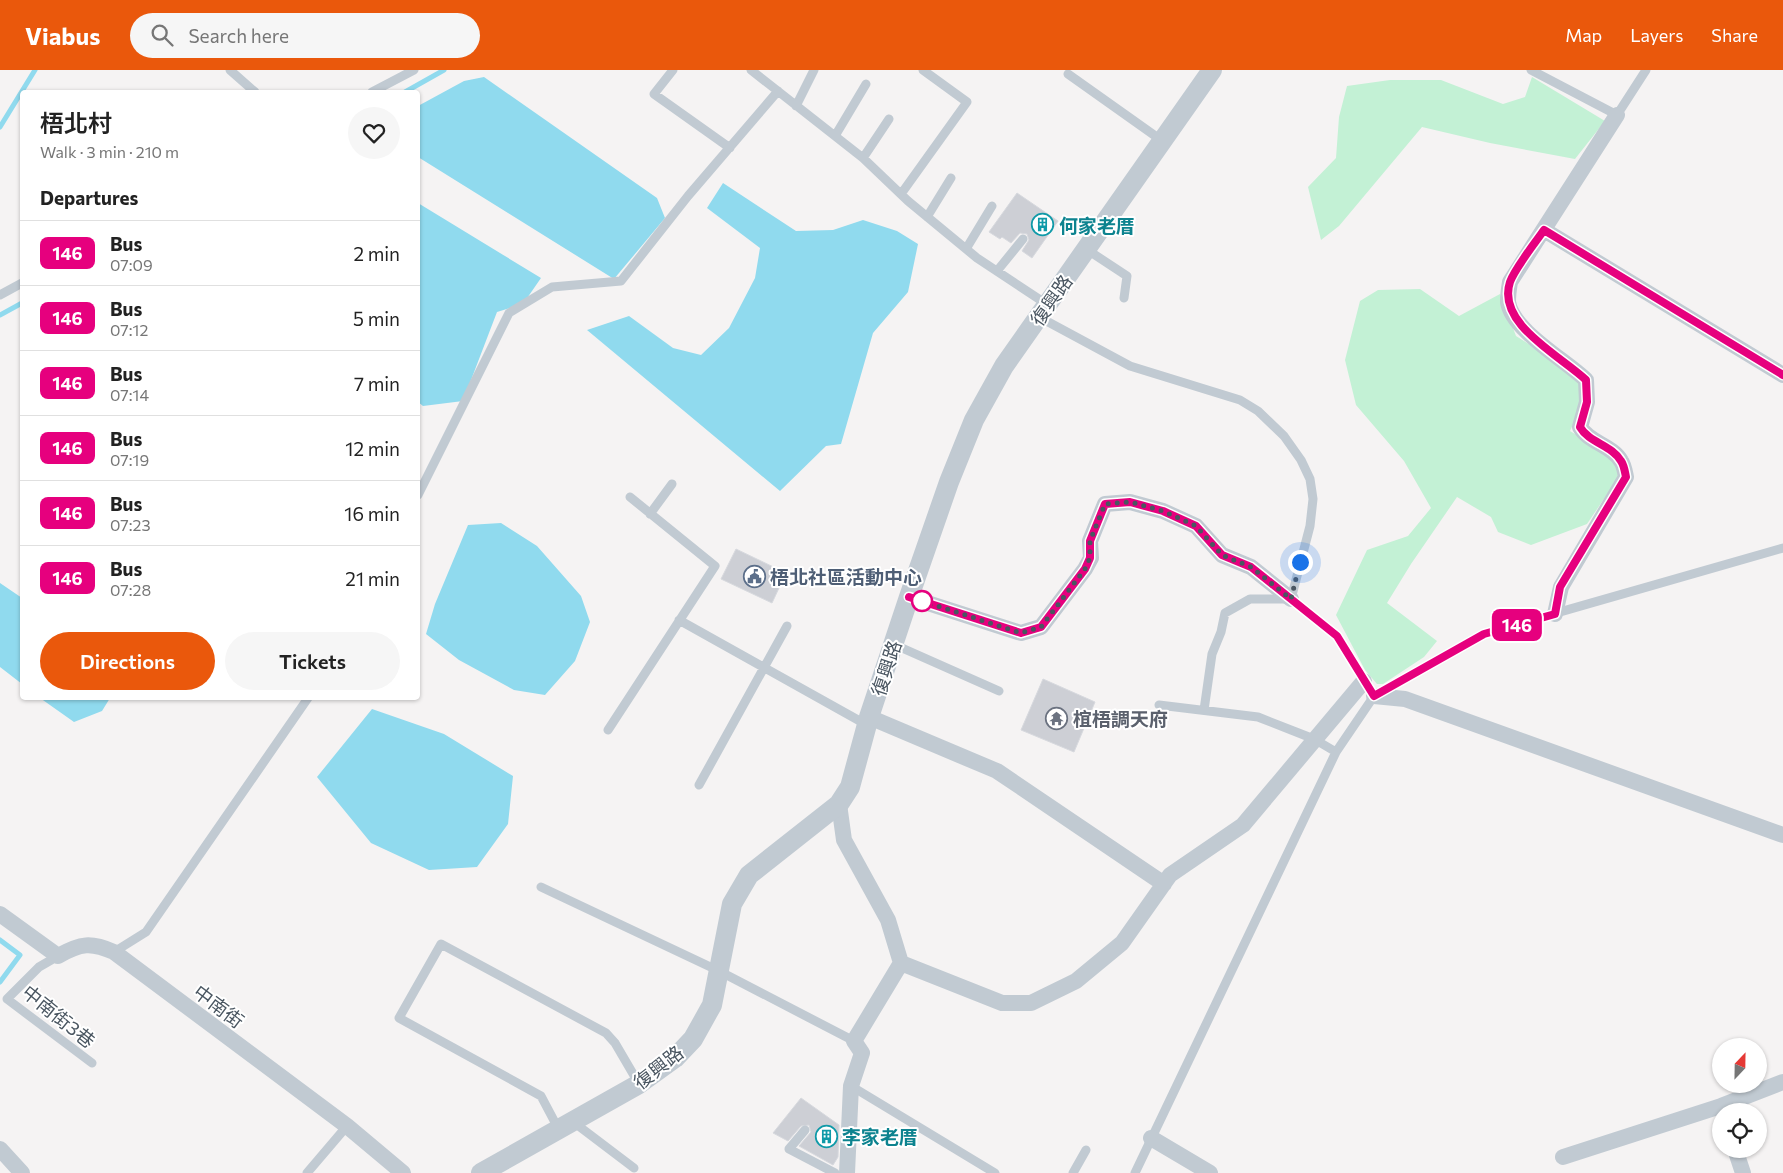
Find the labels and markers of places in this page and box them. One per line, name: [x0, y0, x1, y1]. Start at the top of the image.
building icon: 何家老厝: [1031, 213, 1055, 237]
place label: 何家老厝: [1059, 214, 1135, 237]
public building icon: 梧北社區活動中心: [742, 564, 766, 588]
place label: 梧北社區活動中心: [770, 565, 922, 588]
unlabelled marker: [911, 590, 933, 612]
temple icon: 椬梧調天府: [1045, 706, 1069, 730]
place label: 椬梧調天府: [1073, 707, 1168, 730]
building icon: 李家老厝: [814, 1124, 838, 1148]
place label: 李家老厝: [842, 1125, 918, 1148]

